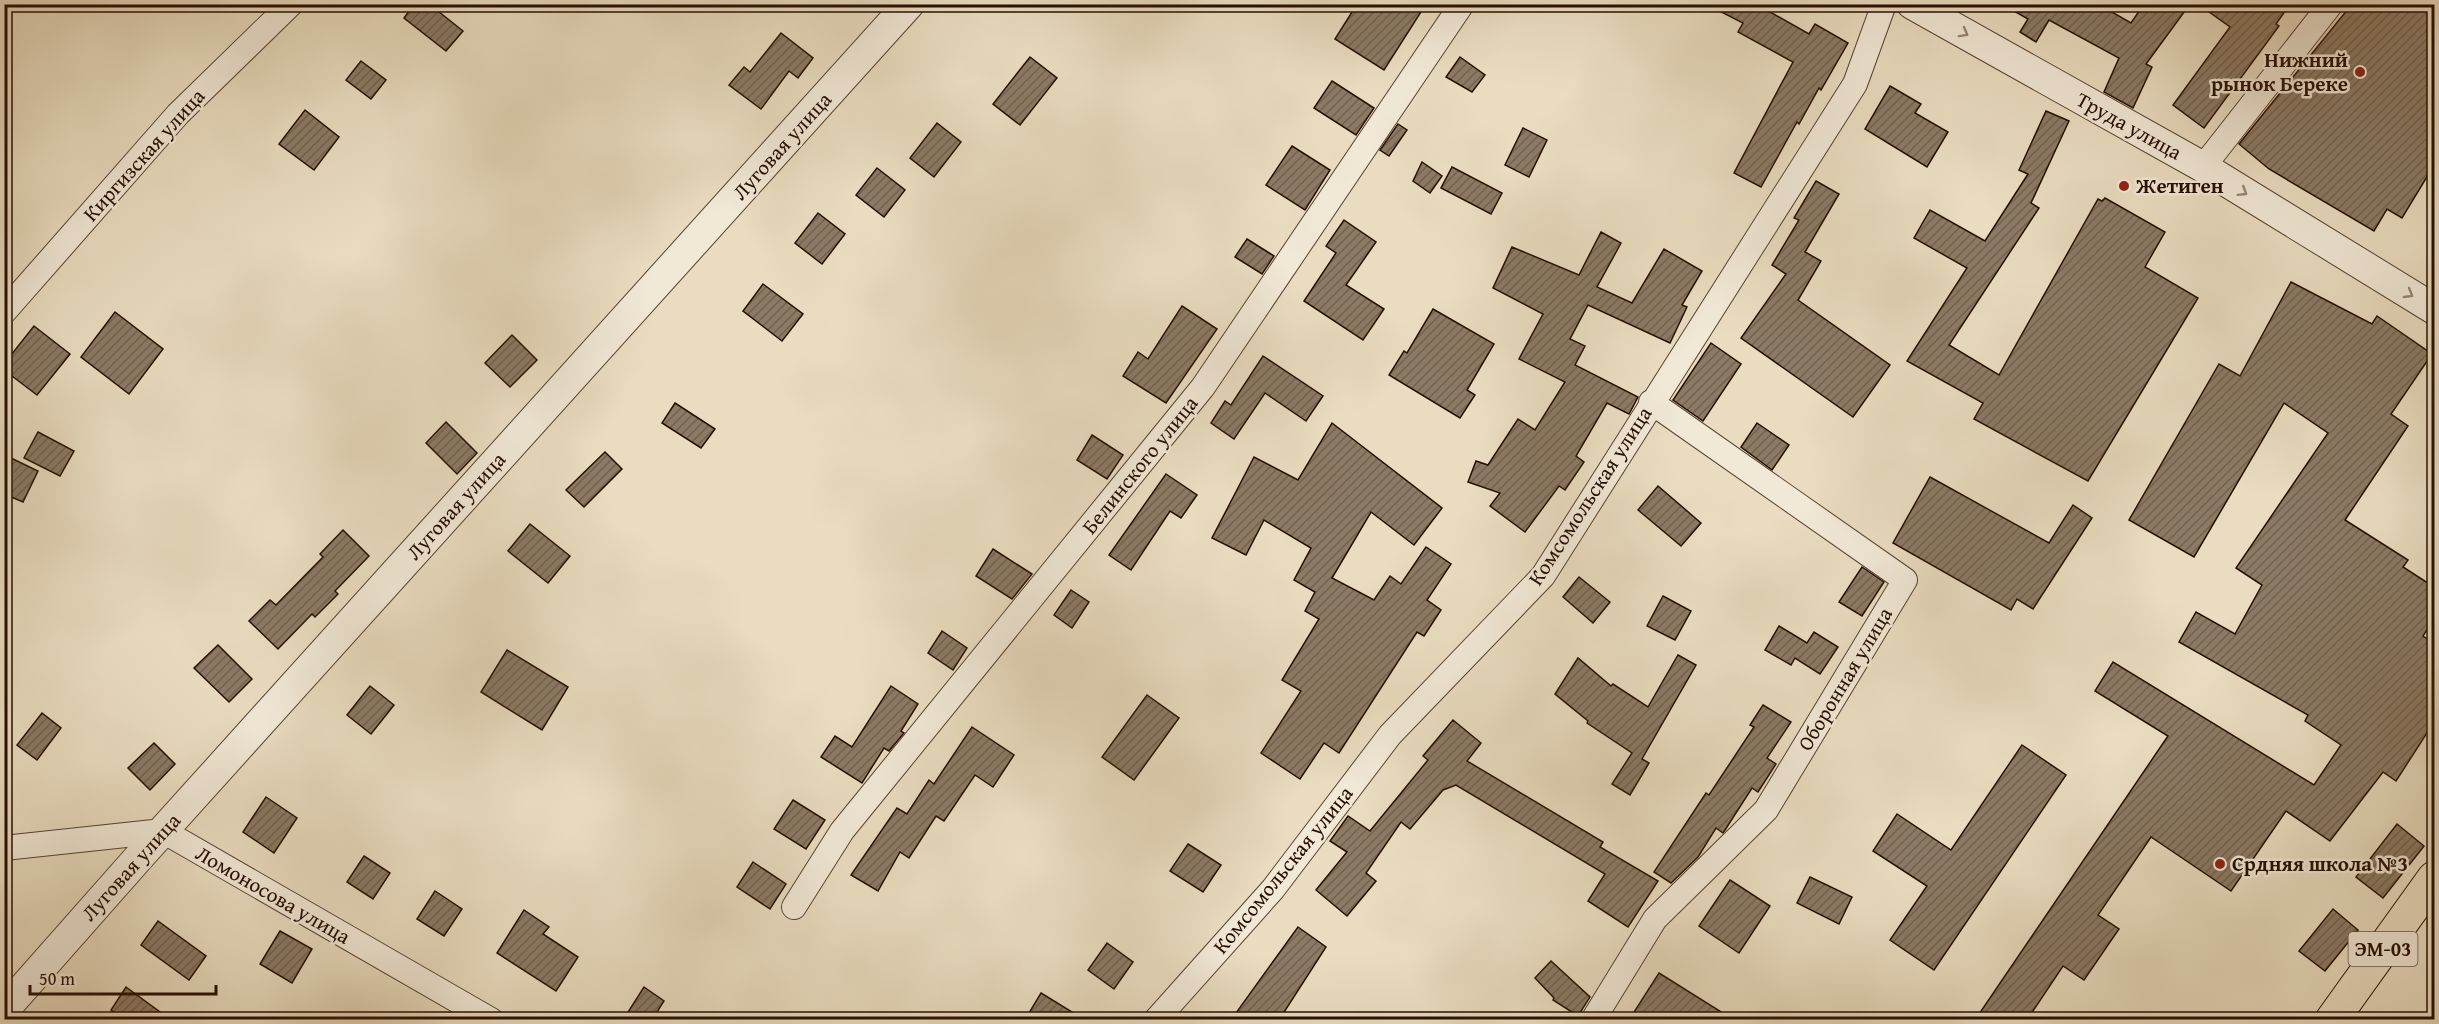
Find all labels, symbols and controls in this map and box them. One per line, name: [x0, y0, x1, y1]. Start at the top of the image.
one-way arrow: [1957, 26, 1968, 37]
place label: Нижний рынок Береке: [2211, 44, 2348, 99]
marker: Нижний рынок Береке: [2353, 65, 2367, 79]
street label: Киргизская улица: [75, 81, 212, 228]
street label: Труда улица: [2071, 84, 2188, 167]
street label: Луговая улица: [725, 85, 839, 207]
place label: Жетиген: [2135, 170, 2224, 201]
marker: Жетиген: [2117, 179, 2131, 193]
one-way arrow: [2237, 184, 2247, 196]
one-way arrow: [2403, 287, 2413, 298]
street label: Белинского улица: [1074, 389, 1205, 540]
street label: Комсомольская улица: [1520, 400, 1659, 591]
street label: Луговая улица: [399, 445, 513, 567]
street label: Оборонная улица: [1789, 601, 1900, 756]
street label: Комсомольская улица: [1205, 779, 1360, 960]
street label: Луговая улица: [74, 806, 188, 928]
street label: Ломоносова улица: [190, 838, 356, 952]
place label: Срдняя школа №3: [2232, 848, 2408, 879]
marker: Срдняя школа №3: [2213, 857, 2227, 871]
road number: ЭМ-03: [2348, 932, 2418, 966]
scale bar: [30, 958, 216, 996]
text: 50 m: [39, 965, 75, 992]

